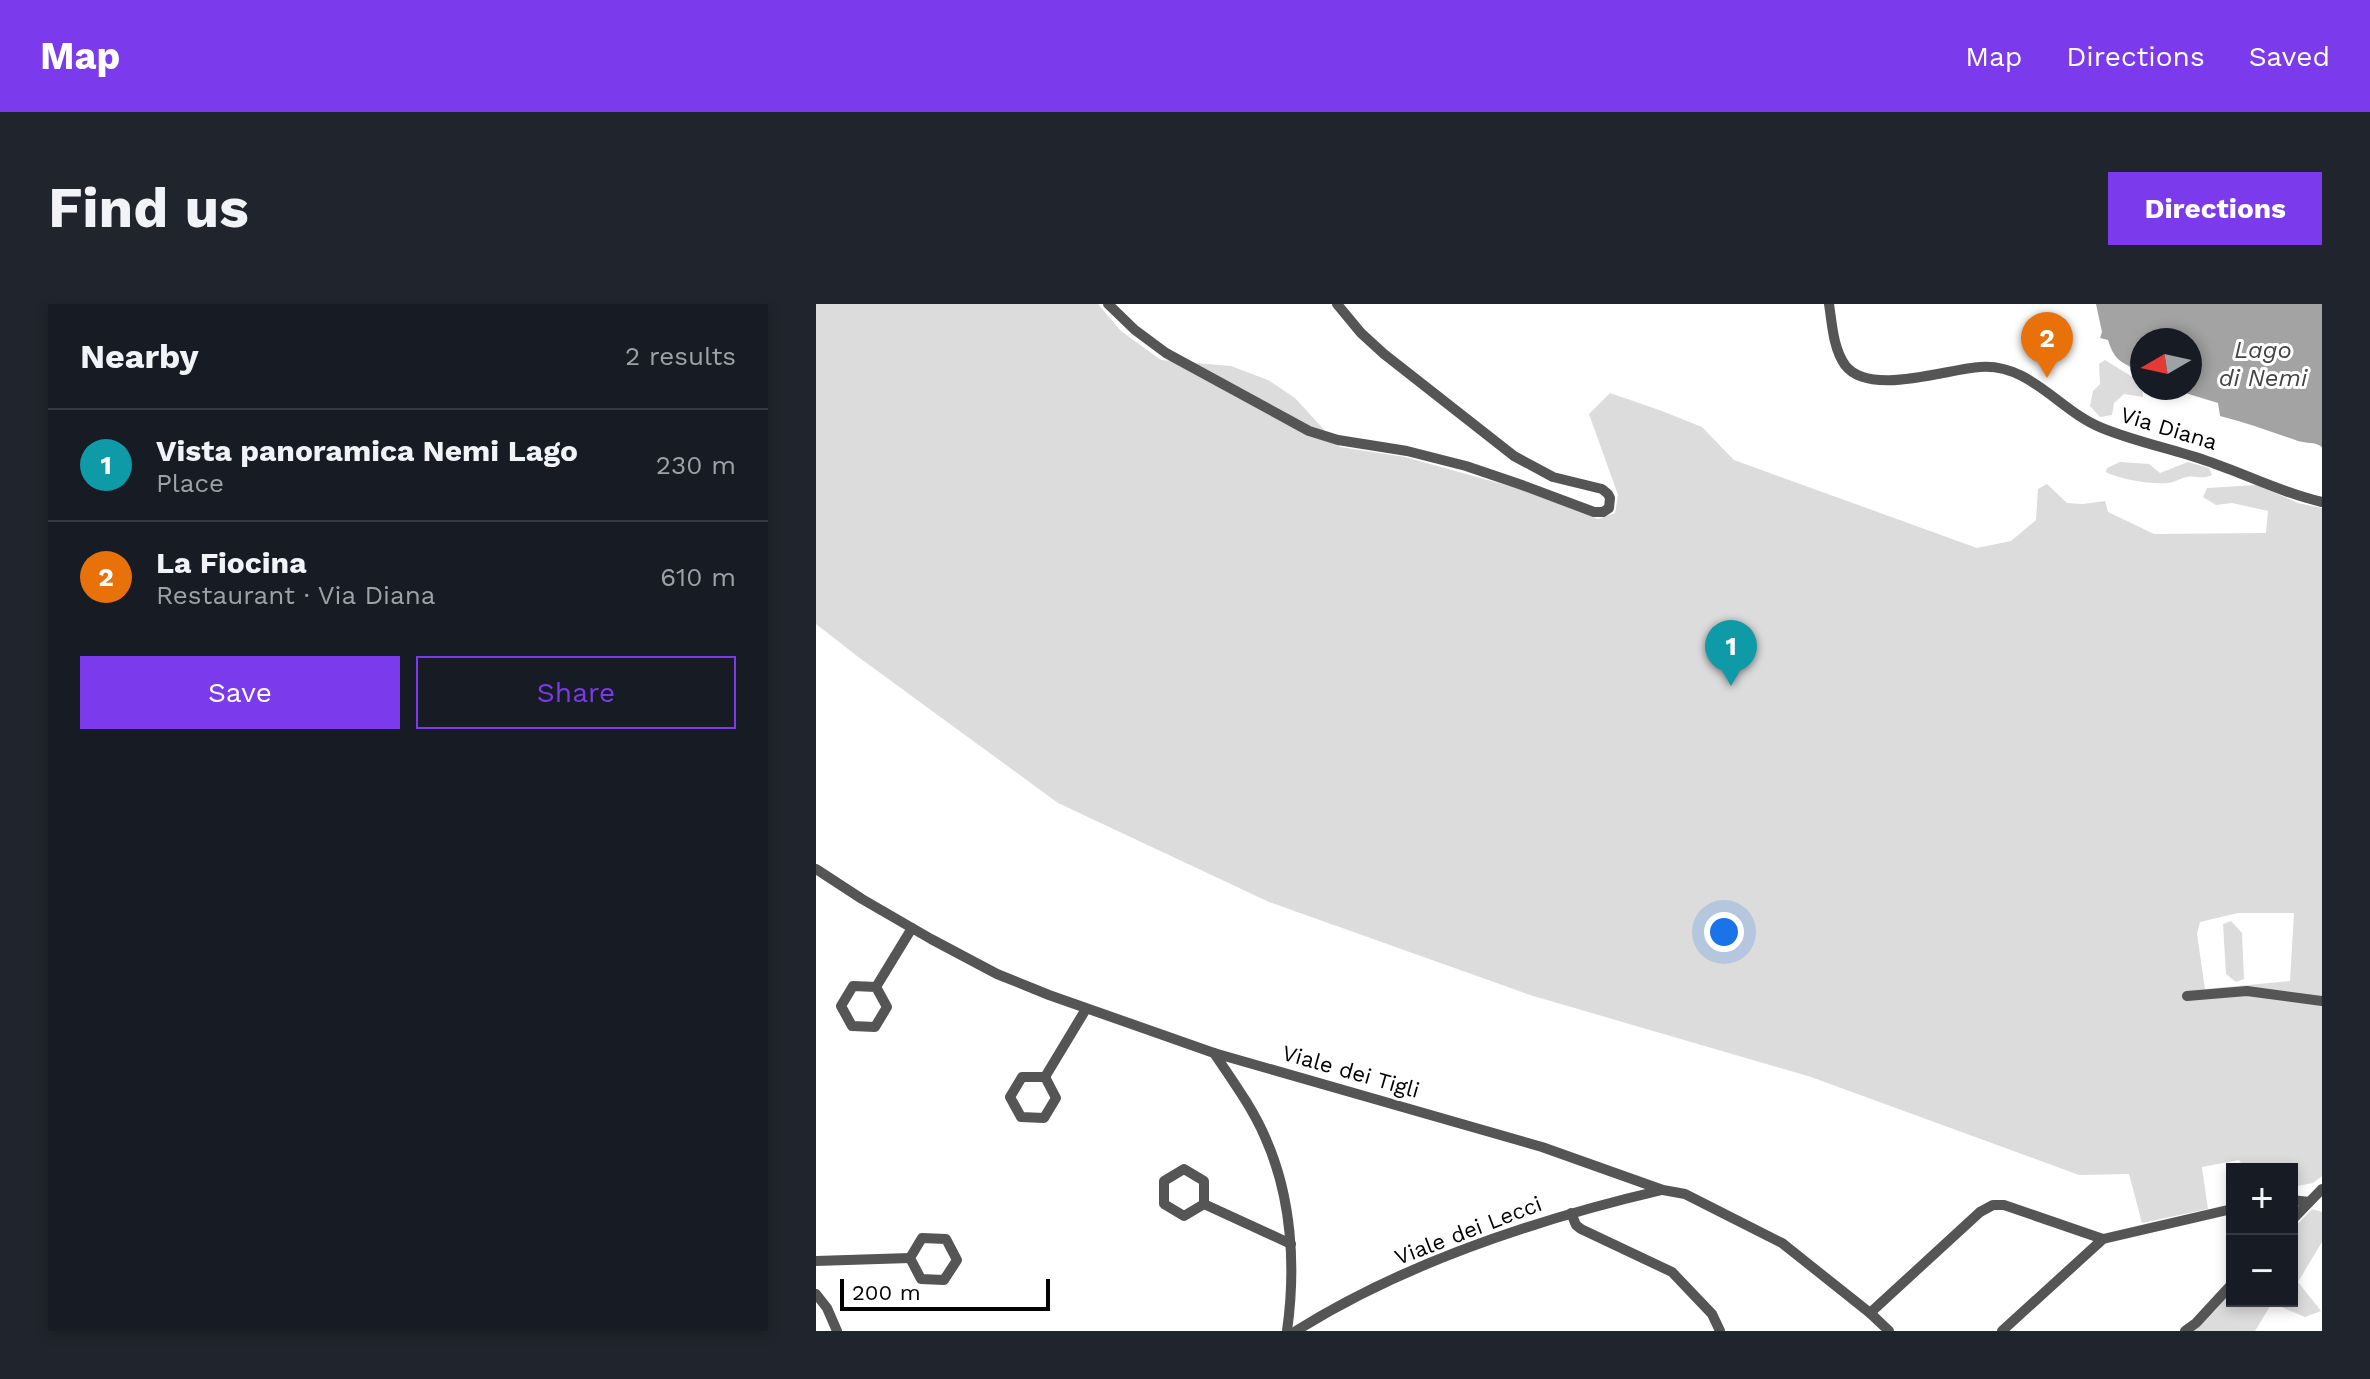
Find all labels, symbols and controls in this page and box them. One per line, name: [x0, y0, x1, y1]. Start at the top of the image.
text: Map: [40, 34, 120, 78]
text: Map: [1965, 40, 2022, 73]
text: Directions: [2066, 40, 2205, 73]
text: Saved: [2249, 40, 2330, 73]
button: Directions: [2108, 172, 2322, 245]
text: Find us: [48, 175, 249, 241]
pin: 2: [2021, 312, 2073, 378]
north arrow: [2130, 328, 2202, 400]
text: Nearby: [80, 336, 199, 376]
water label: Lago di Nemi: [2219, 336, 2308, 392]
text: 2 results: [625, 341, 736, 371]
street label: Via Diana: [2118, 402, 2220, 455]
text: Vista panoramica Nemi Lago: [156, 433, 578, 468]
text: 1: [100, 450, 112, 480]
text: 230 m: [656, 450, 736, 480]
text: Place: [156, 468, 224, 498]
text: La Fiocina: [156, 545, 307, 580]
text: 2: [98, 562, 114, 592]
text: 610 m: [660, 562, 736, 592]
text: Restaurant · Via Diana: [156, 580, 436, 610]
pin: 1: [1705, 620, 1757, 686]
button: Save: [80, 656, 400, 729]
button: Share: [416, 656, 736, 729]
your location: [1704, 912, 1744, 952]
street label: Viale dei Tigli: [1279, 1040, 1422, 1103]
map controls: [2226, 1163, 2298, 1307]
button: +: [2226, 1163, 2298, 1235]
street label: Viale dei Lecci: [1391, 1191, 1545, 1270]
button: −: [2226, 1235, 2298, 1307]
scale bar: [840, 1275, 1050, 1311]
text: 200 m: [852, 1280, 921, 1305]

